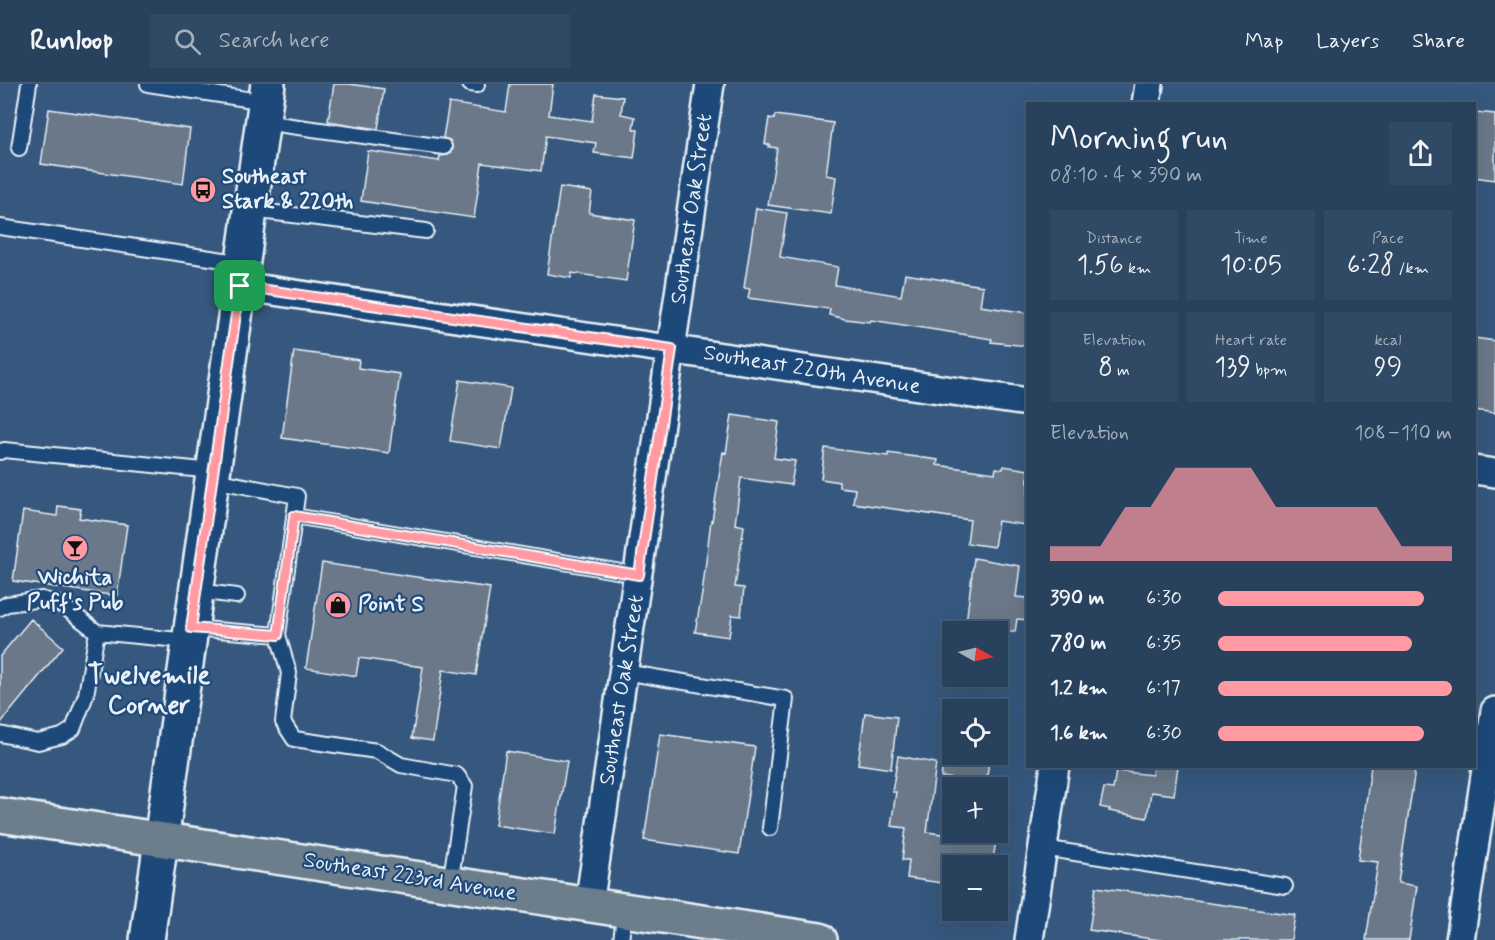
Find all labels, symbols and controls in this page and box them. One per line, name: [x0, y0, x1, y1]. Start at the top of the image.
search box: [150, 14, 570, 68]
text: Runloop: [30, 23, 114, 60]
icon: search: [171, 25, 204, 58]
text: Search here: [219, 27, 329, 55]
text: Map: [1245, 27, 1283, 55]
text: Layers: [1316, 27, 1379, 55]
text: Share: [1412, 27, 1465, 55]
street label: Southeast Oak Street: [665, 112, 719, 306]
text: Morning run: [1050, 117, 1228, 161]
button: share: [1389, 122, 1452, 185]
text: 08:10 · 4 × 390 m: [1050, 162, 1202, 189]
place label: Southeast Stark & 220th: [222, 163, 353, 216]
bus stop icon: Southeast Stark & 220th: [188, 175, 218, 205]
text: Distance: [1086, 228, 1142, 249]
text: Time: [1234, 228, 1268, 249]
text: Pace: [1372, 228, 1404, 249]
text: 1.56: [1077, 249, 1124, 283]
text: 10:05: [1220, 249, 1282, 283]
text: 6:28: [1347, 249, 1394, 283]
text: km: [1124, 258, 1151, 279]
text: /km: [1394, 258, 1429, 279]
pin: [214, 260, 265, 311]
icon: arrive: [223, 269, 256, 302]
text: Elevation: [1083, 330, 1146, 351]
text: Heart rate: [1215, 330, 1287, 351]
text: kcal: [1375, 330, 1401, 351]
street label: Southeast 220th Avenue: [701, 339, 923, 401]
text: 8: [1098, 351, 1113, 385]
text: 139: [1215, 351, 1251, 385]
text: 99: [1374, 351, 1402, 385]
text: m: [1113, 360, 1130, 381]
text: bpm: [1251, 360, 1287, 381]
text: Elevation: [1050, 420, 1129, 447]
text: 108–110 m: [1355, 420, 1452, 447]
bar icon: Wichita Puff's Pub: [60, 533, 90, 563]
place label: Wichita Puff's Pub: [27, 564, 123, 617]
text: 390 m: [1050, 585, 1104, 612]
text: 6:30: [1146, 585, 1182, 612]
shop icon: Point S: [323, 590, 353, 620]
place label: Point S: [358, 591, 424, 619]
street label: Southeast Oak Street: [593, 593, 651, 787]
north arrow: [942, 621, 1008, 687]
map controls: [942, 621, 1008, 921]
text: 780 m: [1050, 630, 1106, 657]
text: 6:35: [1146, 630, 1181, 657]
district label: Twelvemile Corner: [88, 659, 210, 723]
text: 1.2 km: [1050, 675, 1107, 702]
text: 6:17: [1146, 675, 1181, 702]
button: locate: [942, 699, 1008, 765]
text: 1.6 km: [1050, 720, 1108, 747]
text: 6:30: [1146, 720, 1182, 747]
button: +: [942, 777, 1008, 843]
street label: Southeast 223rd Avenue: [301, 846, 519, 908]
button: −: [942, 855, 1008, 921]

